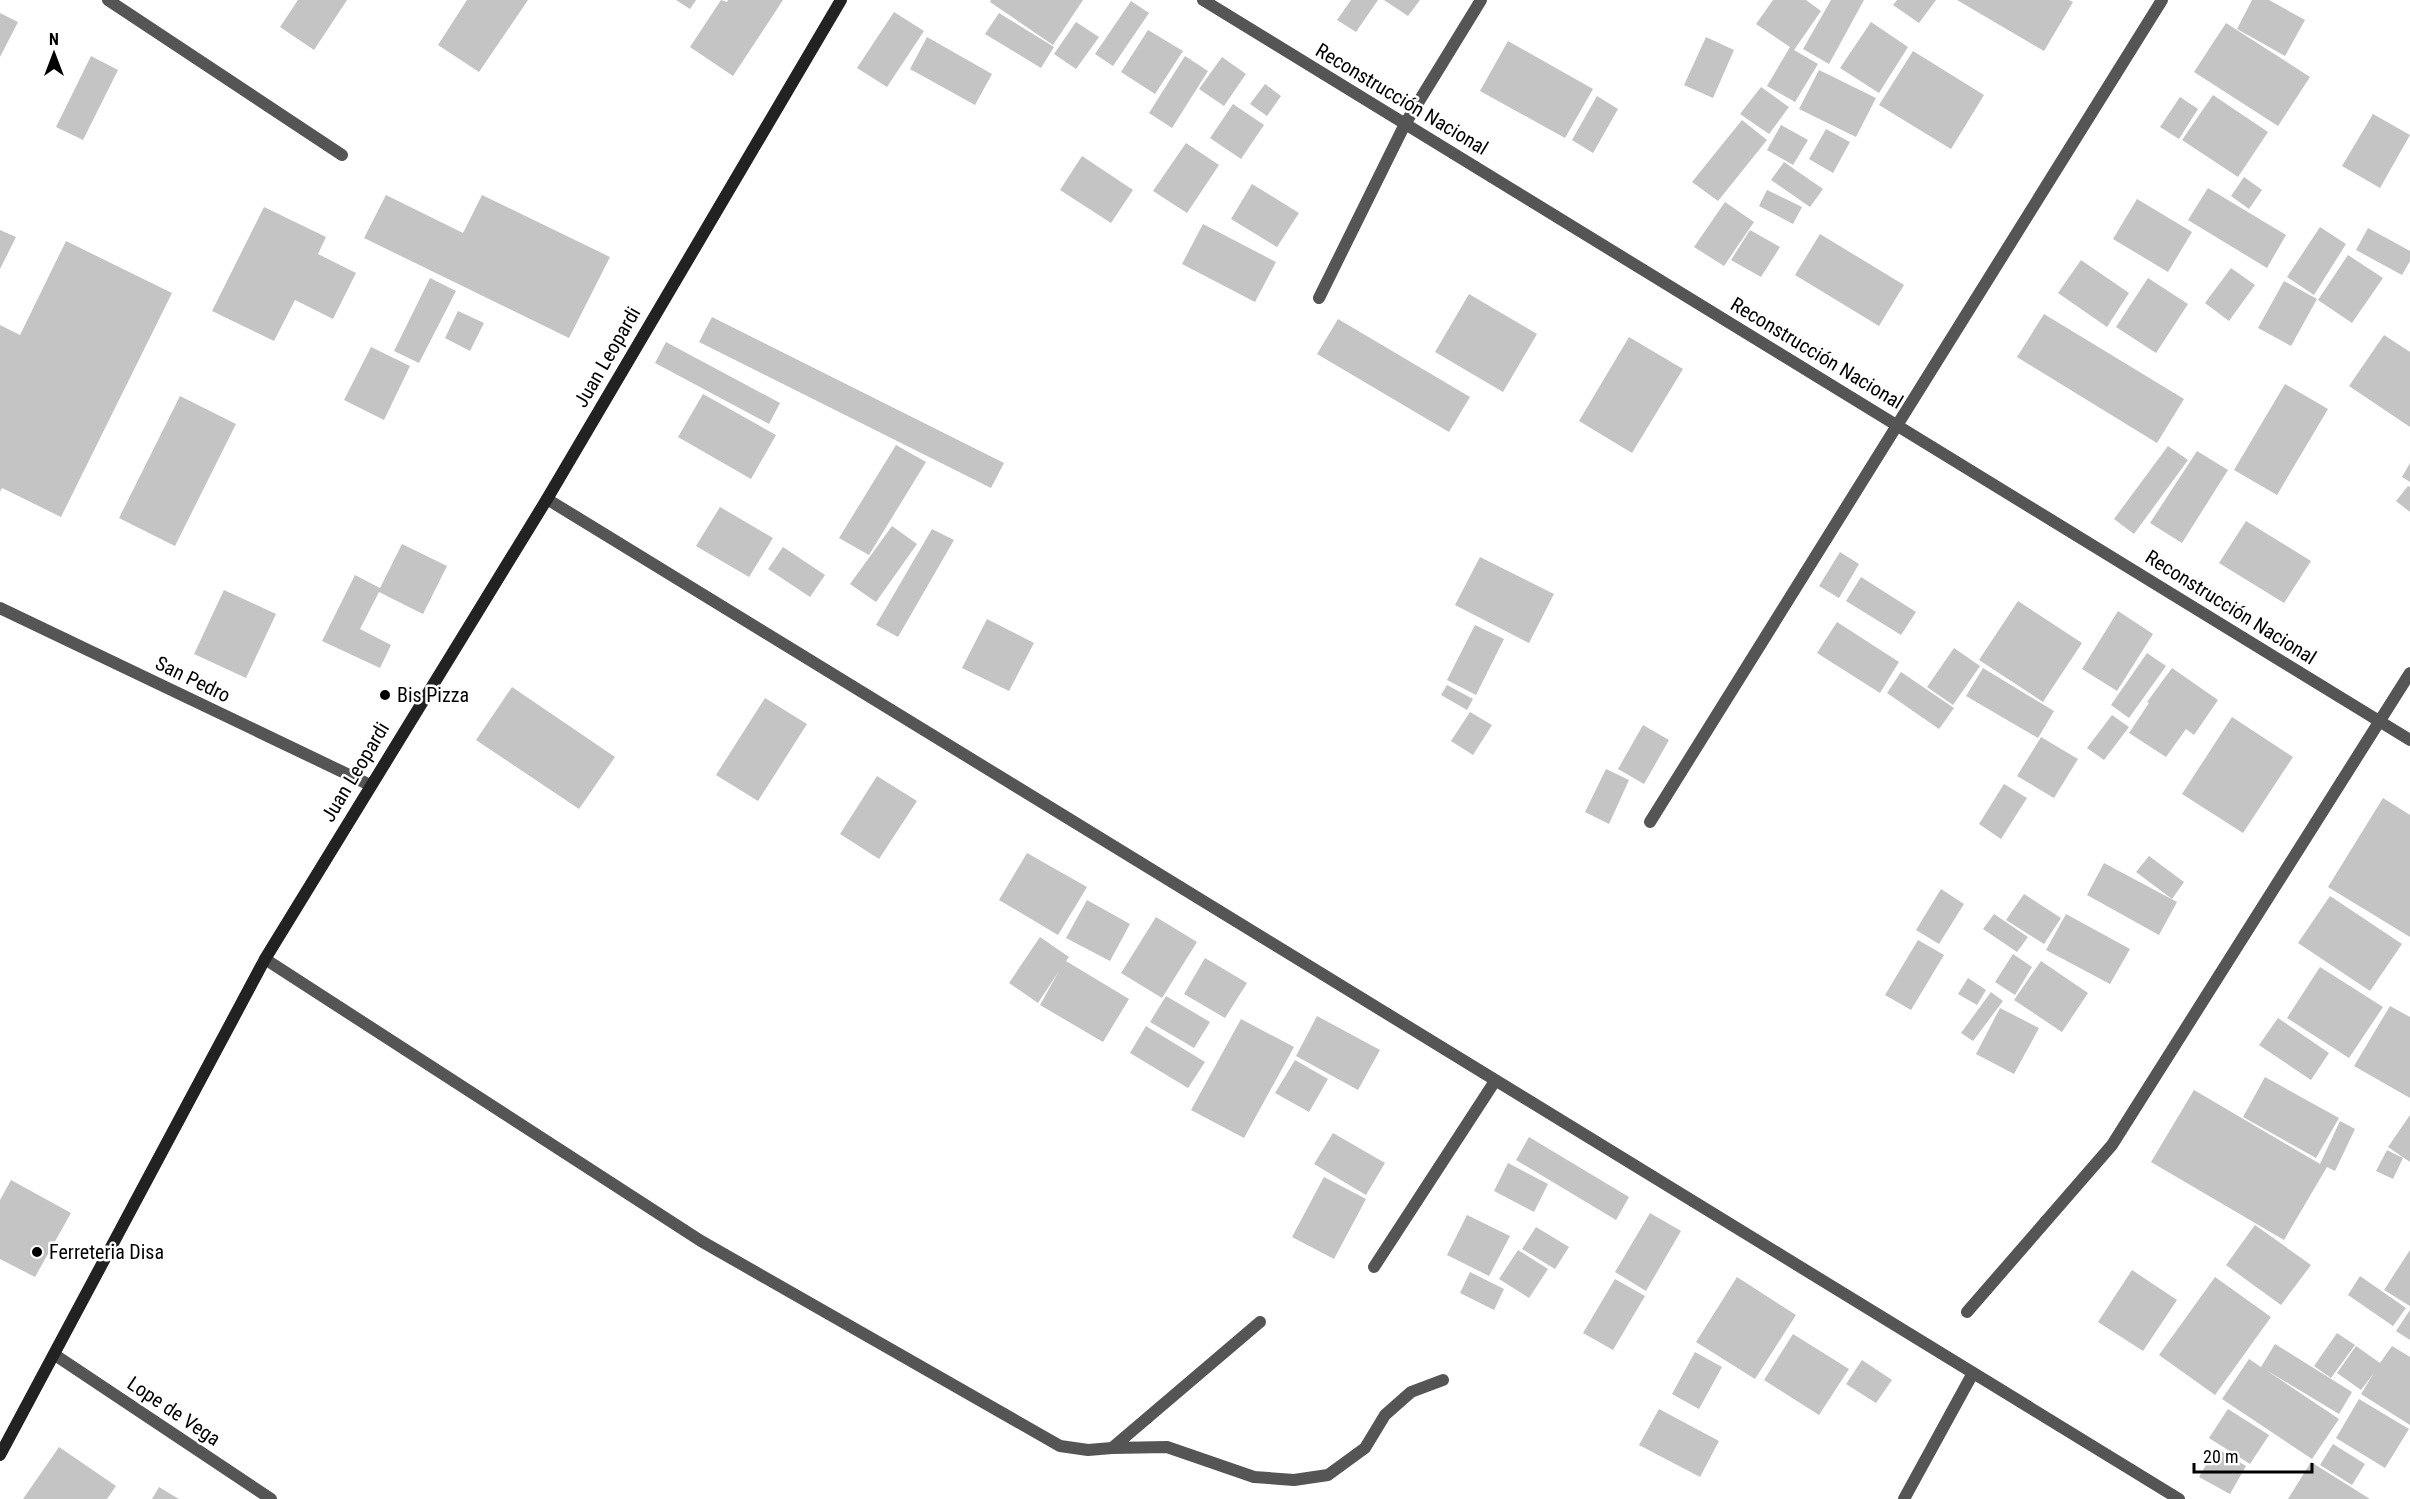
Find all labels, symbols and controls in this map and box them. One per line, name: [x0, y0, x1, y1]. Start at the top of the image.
north arrow: [24, 24, 84, 84]
text: N: [49, 30, 59, 49]
street label: Reconstrucción Nacional: [1311, 38, 1493, 160]
street label: Reconstrucción Nacional: [1726, 292, 1908, 414]
street label: Juan Leopardi: [569, 303, 645, 411]
street label: Reconstrucción Nacional: [2141, 545, 2321, 669]
street label: San Pedro: [152, 651, 234, 707]
place label: Bis Pizza: [397, 683, 469, 707]
marker: Bis Pizza: [378, 688, 392, 702]
street label: Juan Leopardi: [316, 718, 394, 826]
place label: Ferreteria Disa: [49, 1240, 164, 1264]
marker: Ferreteria Disa: [30, 1245, 44, 1259]
street label: Lope de Vega: [123, 1371, 225, 1451]
scale bar: [2194, 1436, 2312, 1474]
text: 20 m: [2203, 1446, 2238, 1467]

